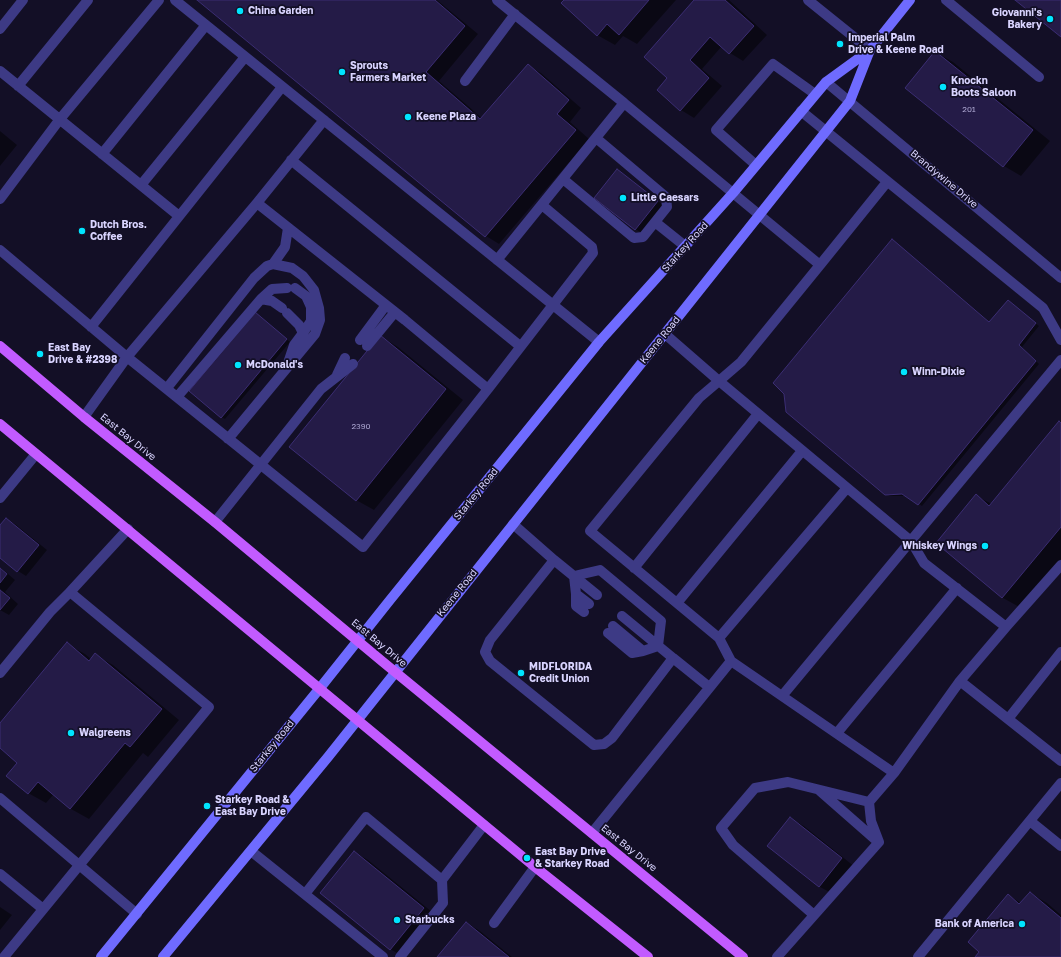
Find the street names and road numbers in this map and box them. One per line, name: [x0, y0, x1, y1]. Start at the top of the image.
street label: Brandywine Drive: [908, 147, 980, 211]
street label: Starkey Road: [659, 219, 711, 275]
street label: Keene Road: [637, 314, 683, 366]
street label: East Bay Drive: [98, 411, 158, 463]
street label: Starkey Road: [451, 466, 501, 522]
street label: Keene Road: [434, 567, 480, 619]
street label: East Bay Drive: [349, 616, 409, 670]
street label: Starkey Road: [247, 718, 297, 774]
street label: East Bay Drive: [599, 822, 659, 874]

